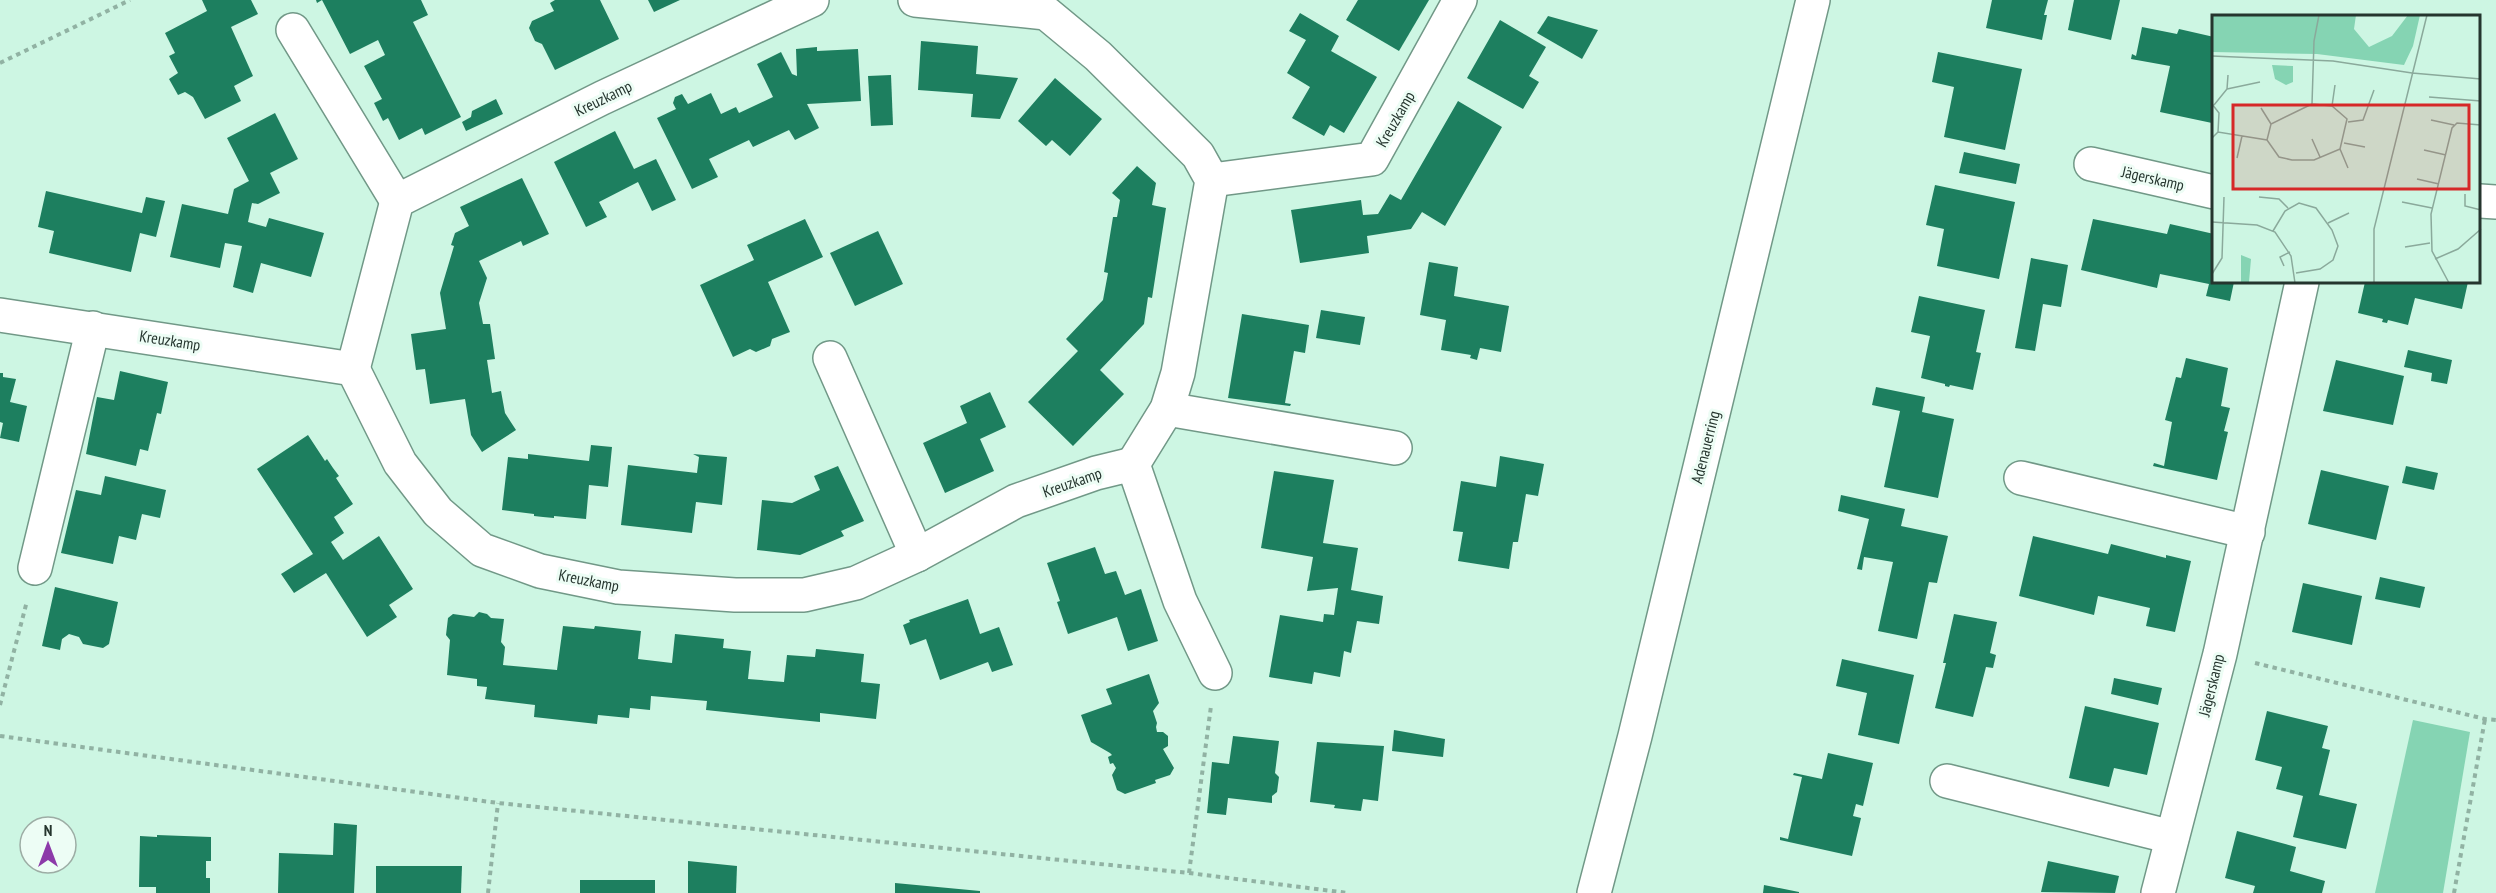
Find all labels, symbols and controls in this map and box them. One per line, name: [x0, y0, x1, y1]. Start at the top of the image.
inset map: [2212, 15, 2481, 284]
street label: Kreuzkamp: [571, 76, 635, 120]
street label: Kreuzkamp: [1371, 87, 1419, 151]
street label: Jägerskamp: [2119, 161, 2186, 195]
street label: Kreuzkamp: [138, 325, 202, 355]
street label: Adenauerring: [1686, 409, 1724, 485]
street label: Kreuzkamp: [1040, 463, 1104, 501]
street label: Kreuzkamp: [557, 564, 621, 596]
street label: Jägerskamp: [2193, 652, 2228, 719]
north arrow: [18, 815, 78, 875]
text: N: [44, 820, 52, 840]

